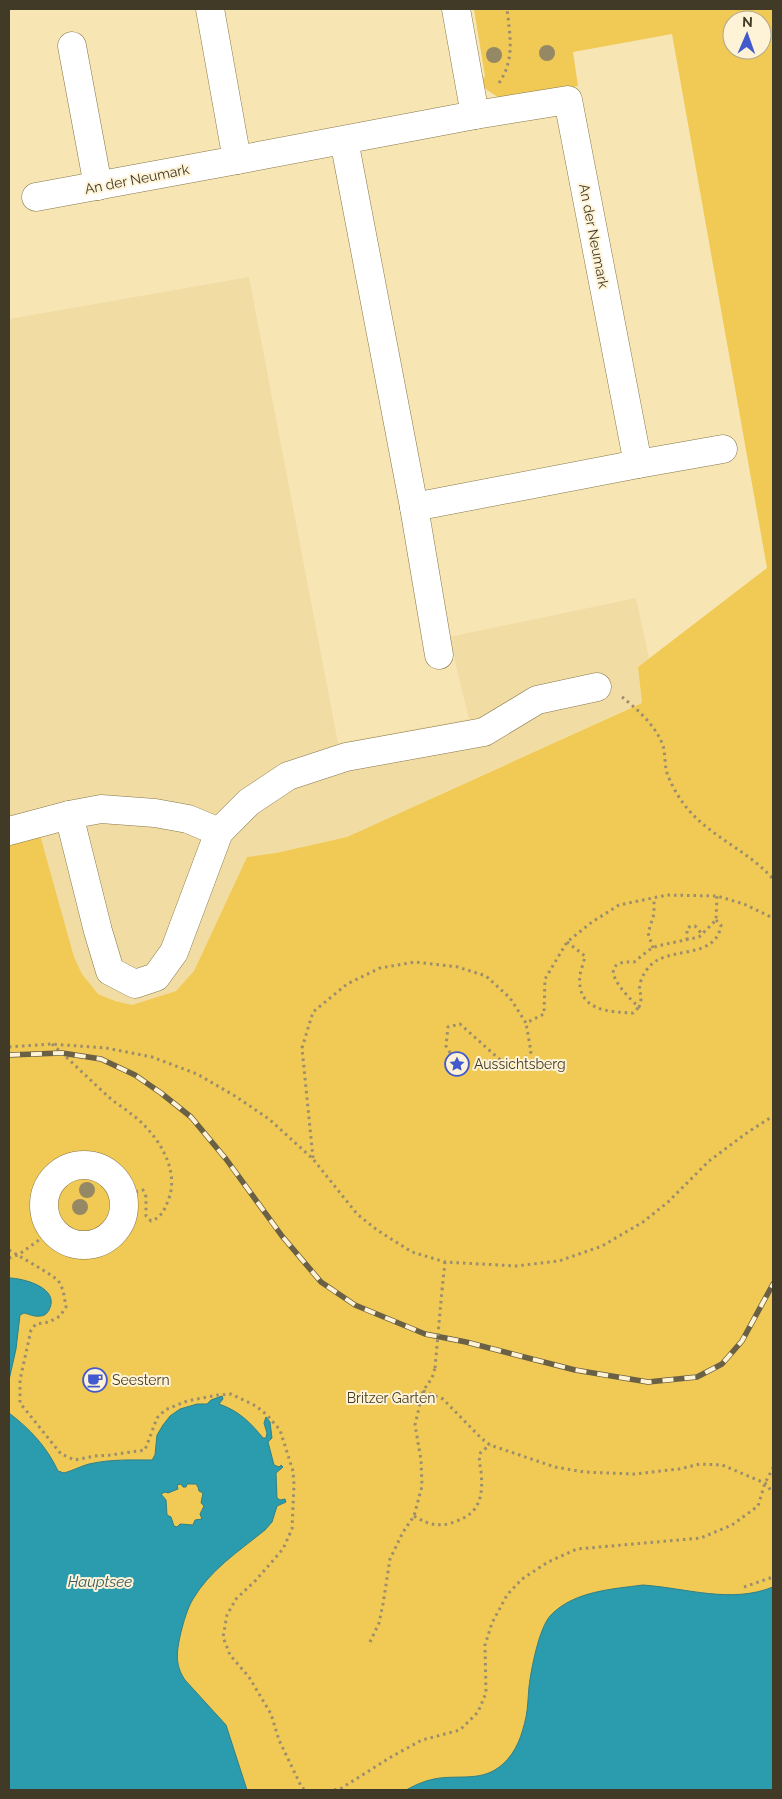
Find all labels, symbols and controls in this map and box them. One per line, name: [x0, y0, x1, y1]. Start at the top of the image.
north arrow: [722, 10, 772, 60]
text: N: [742, 14, 753, 30]
street label: An der Neumark: [83, 161, 191, 197]
street label: An der Neumark: [576, 182, 612, 290]
place icon: Aussichtsberg: [444, 1051, 470, 1077]
place label: Aussichtsberg: [474, 1056, 566, 1072]
cafe icon: Seestern: [82, 1367, 108, 1393]
place label: Seestern: [112, 1372, 170, 1388]
park label: Britzer Garten: [347, 1390, 435, 1406]
water label: Hauptsee: [68, 1573, 132, 1591]

